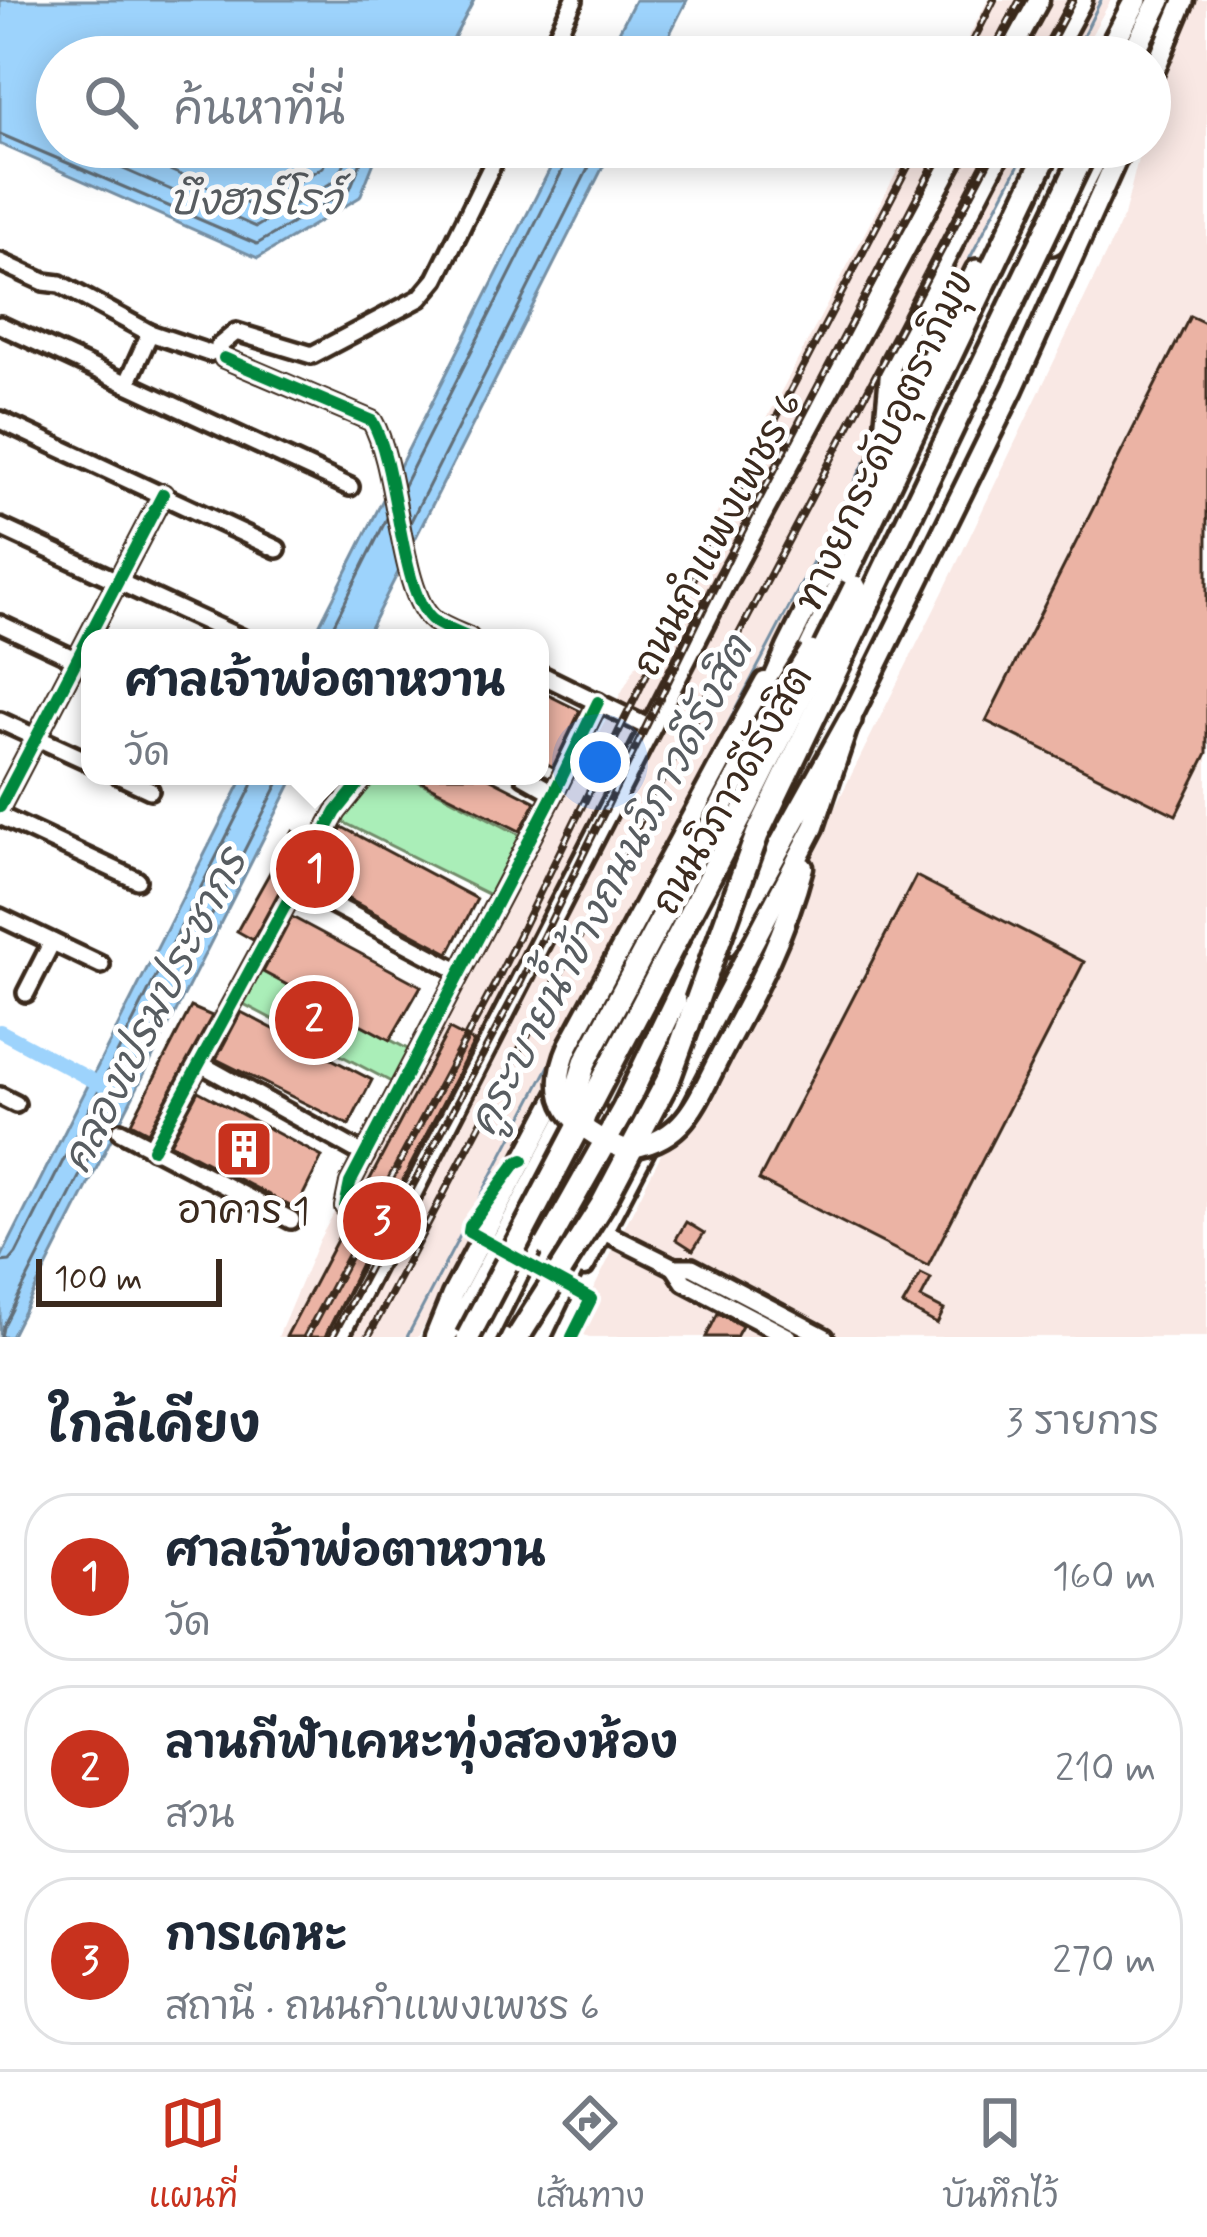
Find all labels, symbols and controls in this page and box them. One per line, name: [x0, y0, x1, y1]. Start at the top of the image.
search box: [36, 36, 1171, 168]
icon: search: [78, 69, 144, 135]
text: ค้นหาที่นี่: [174, 82, 345, 141]
water label: บึงฮาร์โรว์: [169, 172, 351, 230]
street label: ทางยกระดับอุตราภิมุข: [785, 263, 988, 620]
street label: ถนนกำแพงเพชร 6: [622, 383, 816, 686]
water label: คูระบายน้ำข้างถนนวิภาวดีรังสิต: [445, 619, 769, 1146]
popup: [81, 629, 549, 785]
text: ศาลเจ้าพ่อตาหวาน: [125, 653, 505, 712]
street label: ถนนวิภาวดีรังสิต: [641, 656, 826, 925]
text: วัด: [125, 729, 170, 780]
your location: [570, 732, 630, 792]
pin: 1: [276, 824, 354, 914]
water label: คลองเปรมประชากร: [51, 837, 263, 1183]
pin: 2: [275, 975, 353, 1065]
building icon: อาคาร 1: [213, 1118, 275, 1180]
pin: 3: [343, 1176, 421, 1266]
place label: อาคาร 1: [178, 1187, 310, 1238]
scale bar: [36, 1253, 222, 1306]
text: 100 m: [54, 1258, 143, 1302]
text: ใกล้เคียง: [48, 1394, 260, 1460]
text: 3 รายการ: [1006, 1398, 1159, 1449]
text: ศาลเจ้าพ่อตาหวาน: [165, 1523, 546, 1582]
text: 1: [81, 1552, 99, 1603]
text: 160 m: [1052, 1552, 1156, 1603]
text: วัด: [165, 1599, 211, 1650]
text: ลานกีฬาเคหะทุ่งสองห้อง: [165, 1715, 678, 1774]
text: 2: [80, 1744, 100, 1795]
text: 210 m: [1055, 1744, 1156, 1795]
text: สวน: [165, 1791, 235, 1842]
text: การเคหะ: [165, 1907, 347, 1966]
text: 3: [81, 1936, 99, 1987]
text: 270 m: [1052, 1936, 1156, 1987]
text: สถานี · ถนนกำแพงเพชร 6: [165, 1983, 600, 2034]
tab: แผนที่: [149, 2090, 238, 2220]
tab: เส้นทาง: [535, 2090, 645, 2220]
tab: บันทึกไว้: [942, 2090, 1058, 2220]

